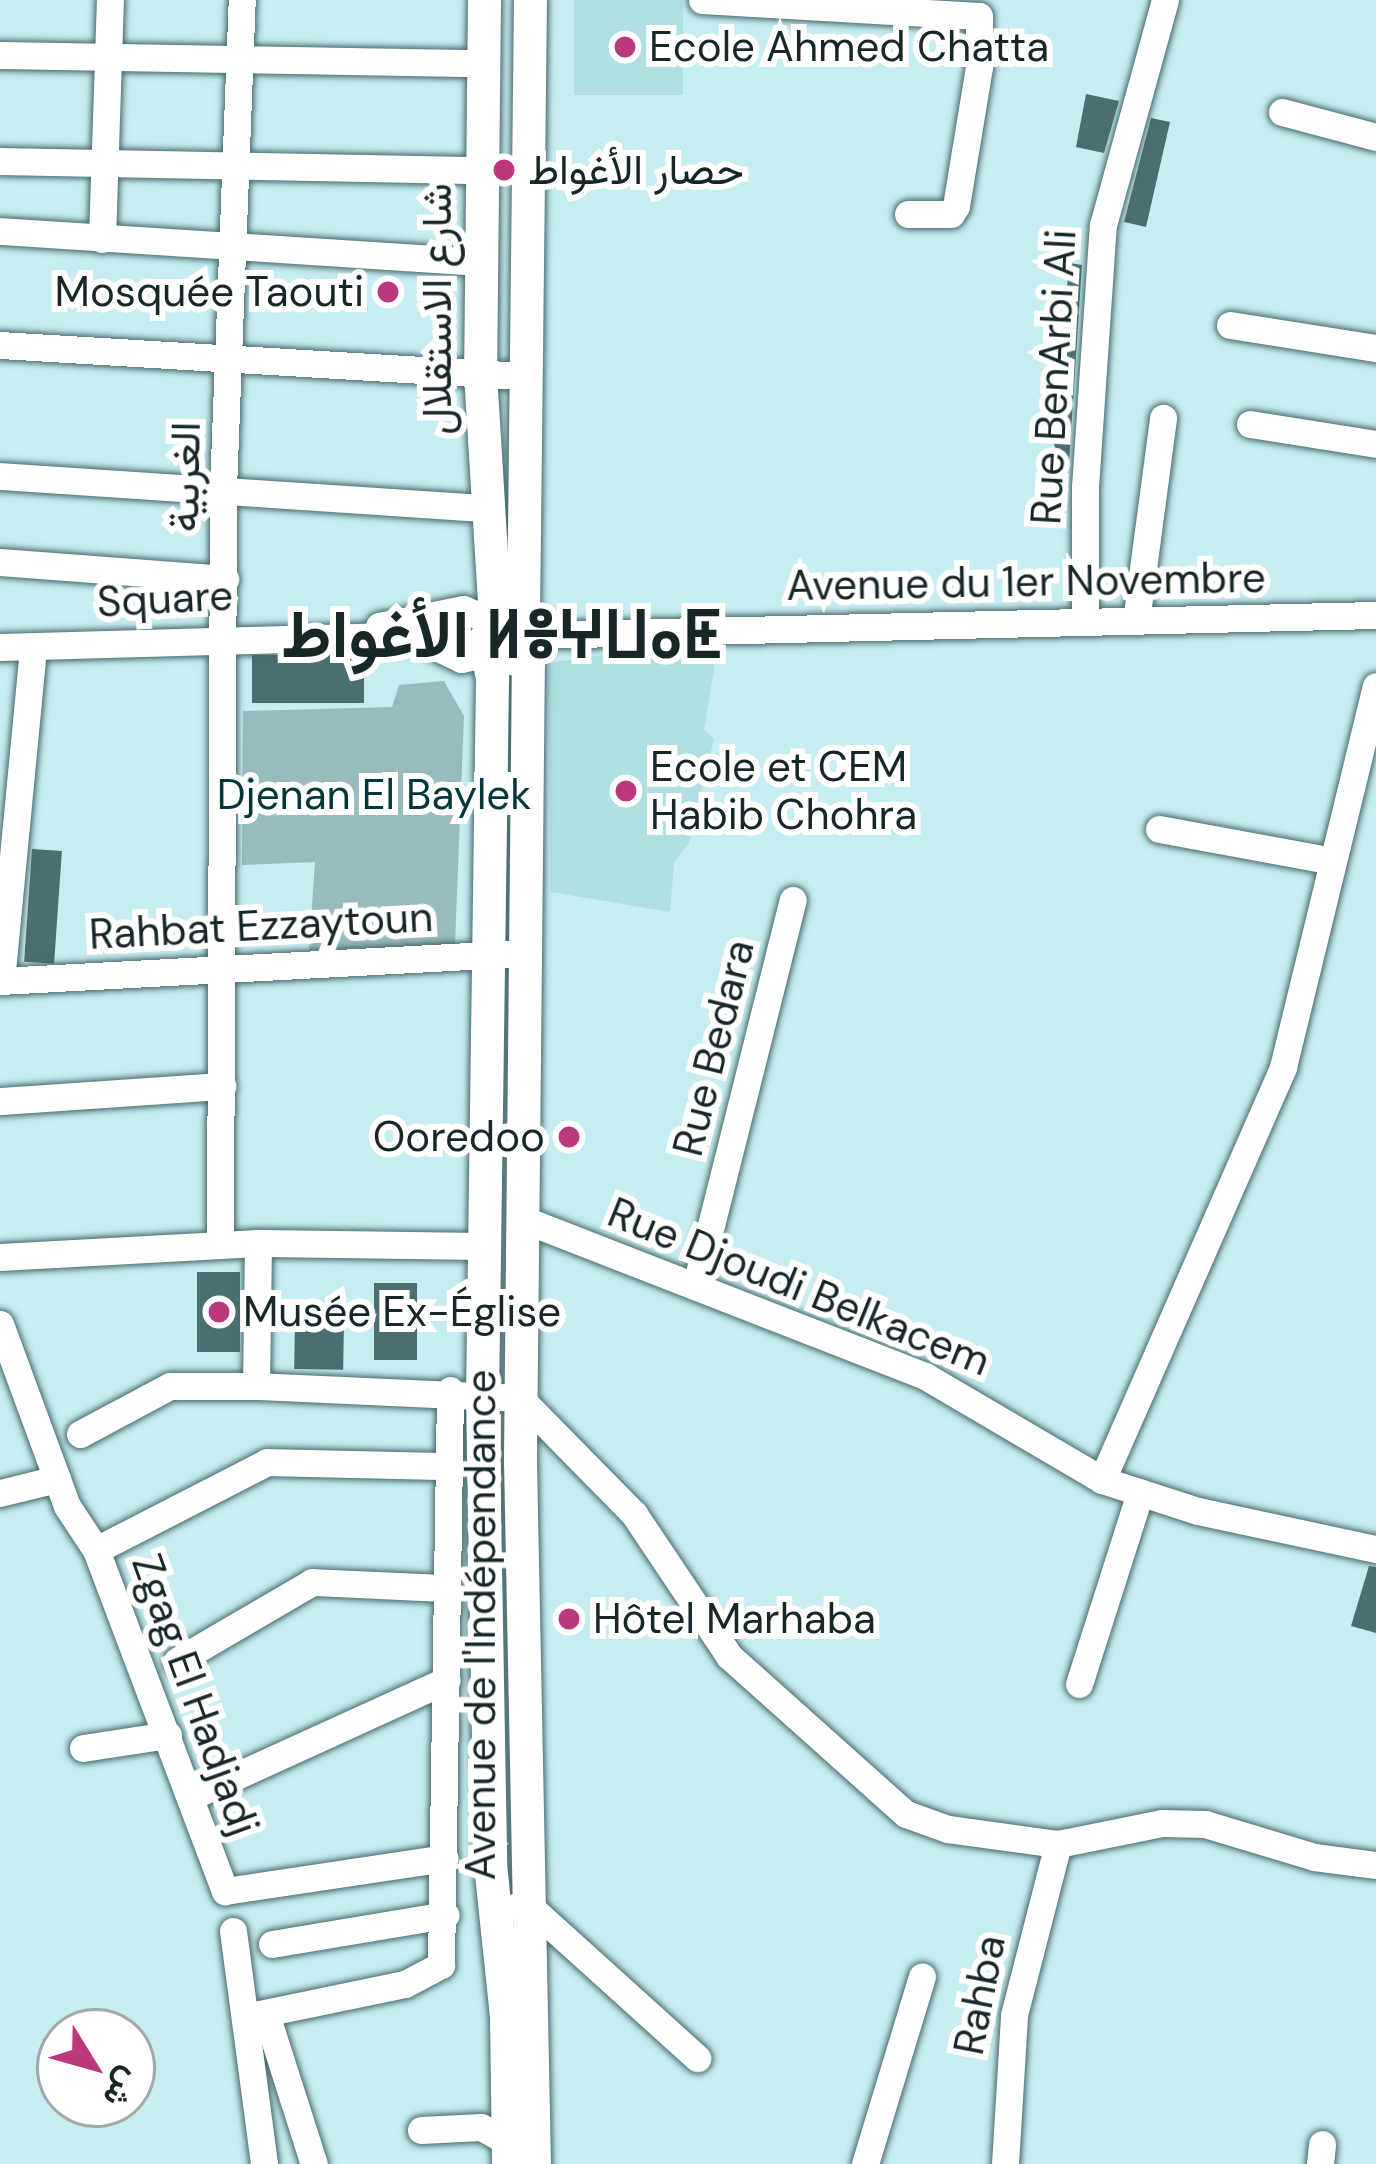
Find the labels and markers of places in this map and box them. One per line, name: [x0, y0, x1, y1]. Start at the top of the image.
place label: Ecole Ahmed Chatta: [649, 22, 1049, 72]
marker: Ecole Ahmed Chatta: [612, 34, 638, 60]
place label: حصار الأغواط: [528, 145, 744, 195]
marker: حصار الأغواط: [491, 157, 517, 183]
place label: Mosquée Taouti: [55, 267, 364, 317]
marker: Mosquée Taouti: [375, 279, 401, 305]
place label: Ecole et CEM Habib Chohra: [650, 742, 917, 840]
marker: Ecole et CEM Habib Chohra: [613, 778, 639, 804]
place label: Ooredoo: [373, 1112, 545, 1162]
marker: Ooredoo: [556, 1124, 582, 1150]
place label: Musée Ex-Église: [243, 1287, 561, 1337]
marker: Musée Ex-Église: [206, 1299, 232, 1325]
place label: Hôtel Marhaba: [593, 1594, 876, 1644]
marker: Hôtel Marhaba: [556, 1606, 582, 1632]

